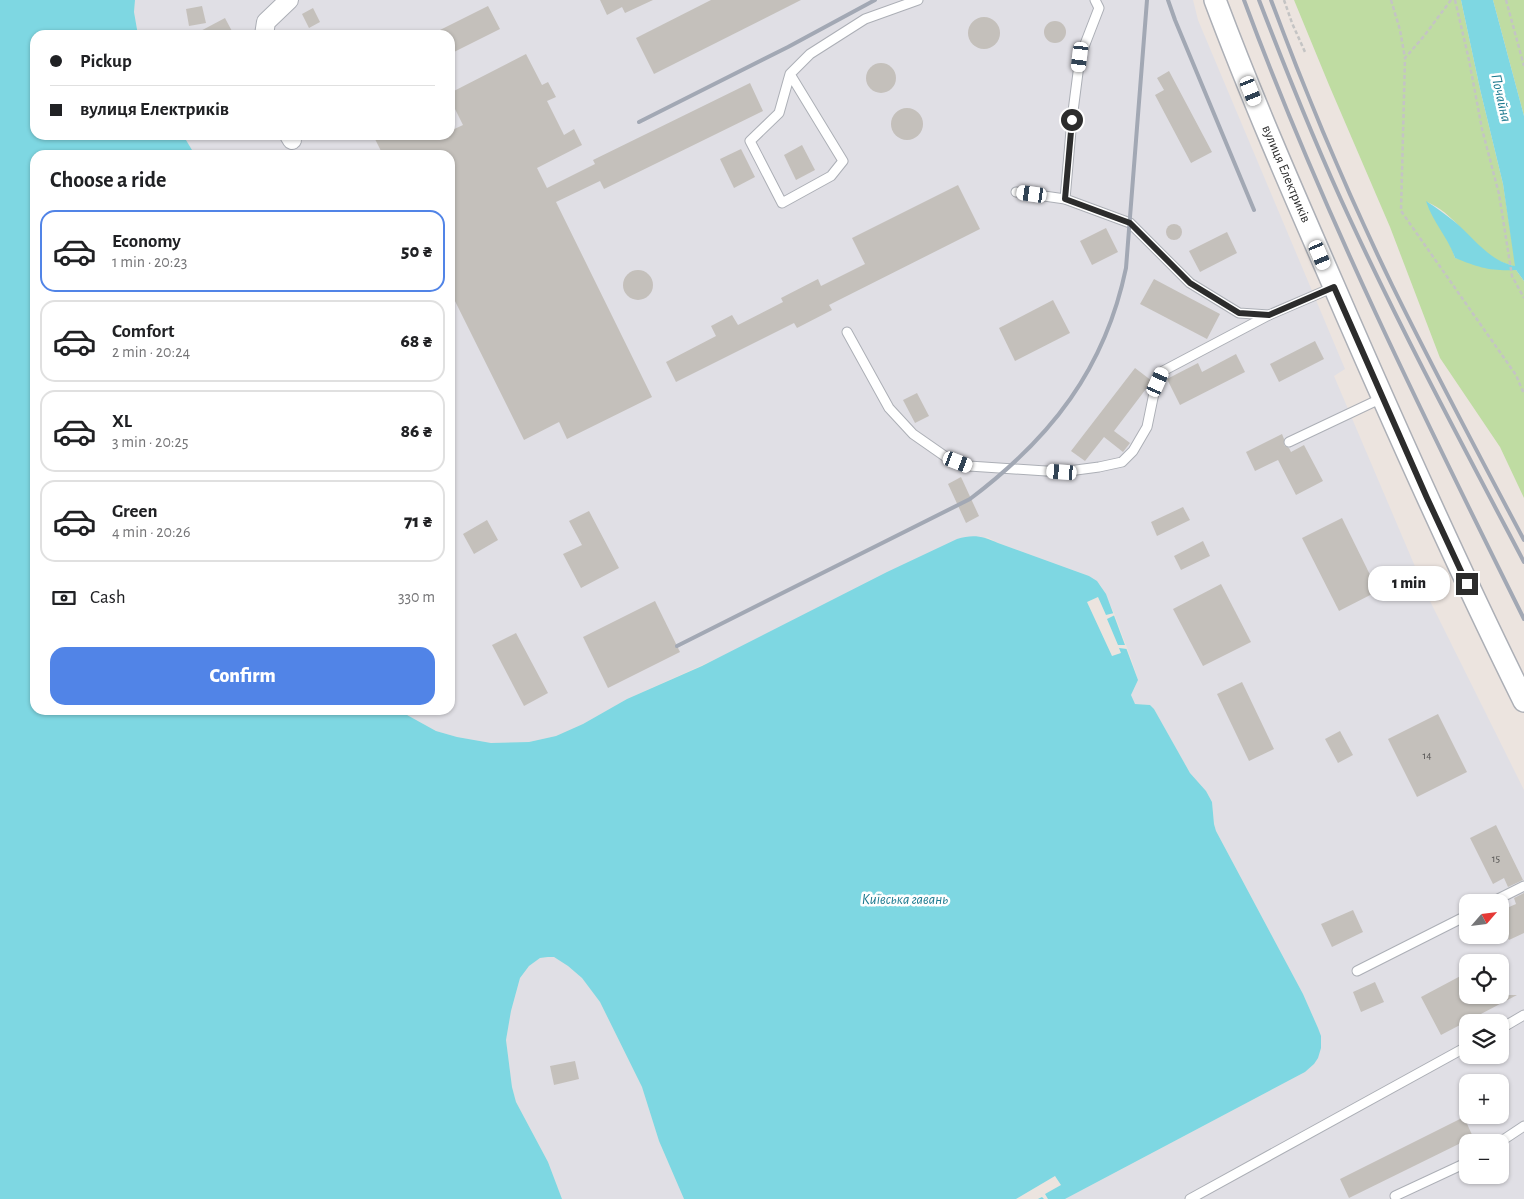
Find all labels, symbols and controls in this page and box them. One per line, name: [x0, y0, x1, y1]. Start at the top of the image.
car: [1070, 41, 1089, 73]
text: Pickup: [80, 52, 132, 71]
water label: Почайна: [1488, 73, 1514, 123]
car: [1238, 74, 1263, 108]
text: вулиця Електриків: [80, 100, 229, 119]
route start: [1061, 109, 1083, 131]
street label: вулиця Електриків: [1259, 123, 1313, 225]
text: Choose a ride: [50, 169, 166, 191]
car: [1016, 184, 1047, 204]
icon: car: [52, 229, 97, 274]
text: Economy: [112, 232, 181, 251]
car: [1307, 238, 1332, 272]
text: 50 ₴: [401, 242, 433, 261]
text: 1 min · 20:23: [112, 254, 187, 270]
icon: car: [52, 319, 97, 364]
text: Comfort: [112, 322, 174, 341]
text: 68 ₴: [400, 332, 433, 351]
text: 2 min · 20:24: [112, 344, 190, 360]
car: [1145, 365, 1170, 399]
icon: car: [52, 409, 97, 454]
text: XL: [112, 412, 132, 431]
text: 86 ₴: [400, 422, 433, 441]
text: 3 min · 20:25: [112, 434, 188, 450]
car: [941, 450, 974, 474]
car: [1046, 463, 1077, 481]
icon: car: [52, 499, 97, 544]
text: Green: [112, 502, 158, 521]
text: 71 ₴: [404, 512, 433, 531]
text: 4 min · 20:26: [112, 524, 190, 540]
callout: 1 min: [1367, 566, 1450, 602]
route end: [1456, 573, 1478, 595]
text: 1 min: [1392, 575, 1426, 591]
icon: cash: [50, 584, 78, 612]
text: Cash: [90, 588, 126, 607]
text: 330 m: [398, 589, 435, 605]
button: Confirm: [50, 647, 435, 705]
house number: 14: [1422, 750, 1432, 761]
house number: 15: [1492, 853, 1501, 864]
water label: Київська гавань: [862, 892, 948, 907]
north arrow: [1459, 894, 1509, 944]
map controls: [1459, 894, 1509, 1184]
button: locate: [1459, 954, 1509, 1004]
button: layers: [1459, 1014, 1509, 1064]
button: +: [1459, 1074, 1509, 1124]
button: −: [1459, 1134, 1509, 1184]

